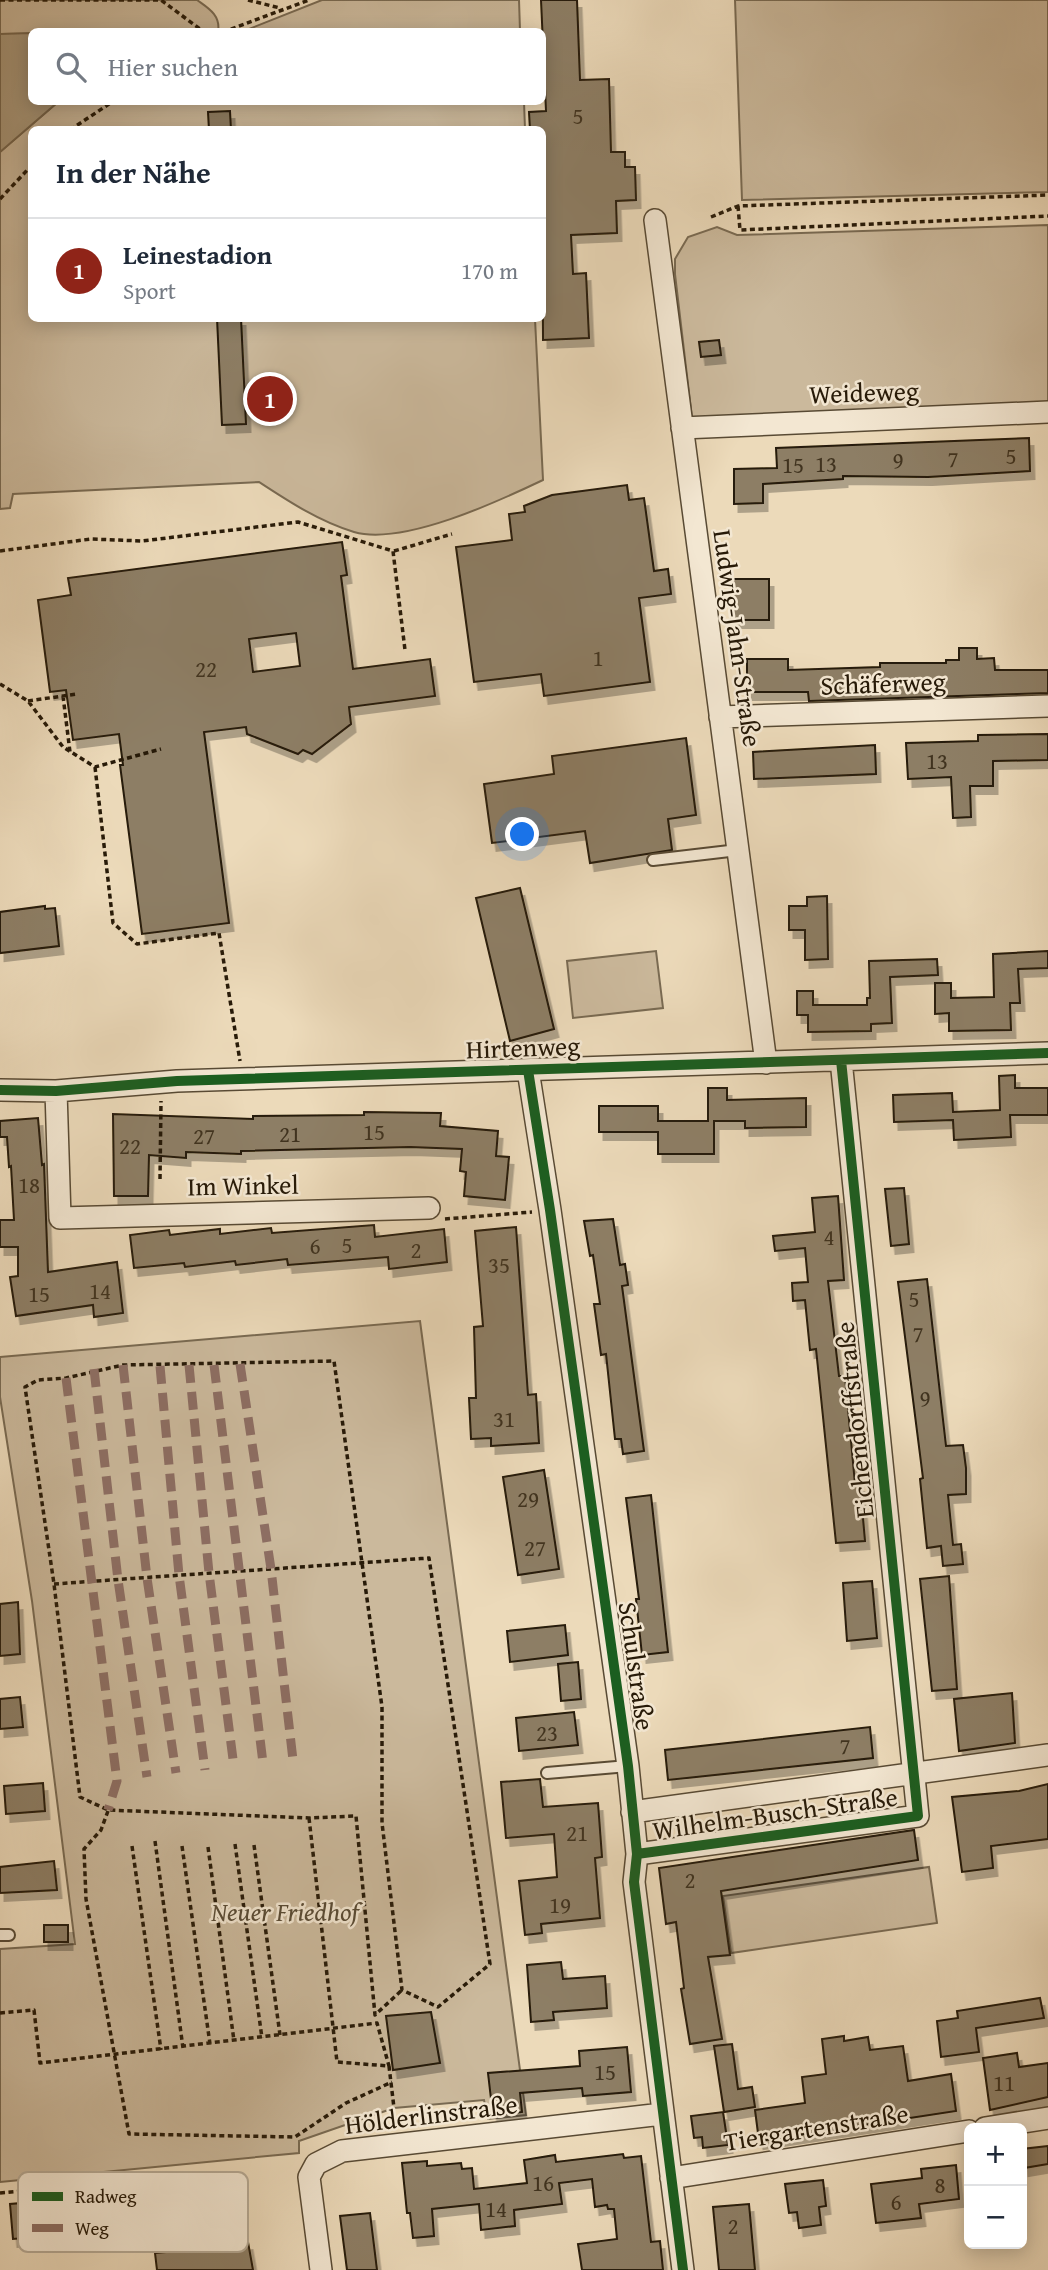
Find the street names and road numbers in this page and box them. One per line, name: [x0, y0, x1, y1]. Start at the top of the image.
street label: Weideweg: [808, 371, 920, 413]
street label: Ludwig-Jahn-Straße: [703, 527, 773, 749]
street label: Schäferweg: [820, 661, 946, 705]
street label: Hirtenweg: [465, 1026, 581, 1068]
street label: Im Winkel: [187, 1165, 299, 1205]
street label: Eichendorffstraße: [824, 1320, 884, 1520]
street label: Schulstraße: [609, 1599, 665, 1733]
street label: Wilhelm-Busch-Straße: [650, 1777, 900, 1849]
street label: Hölderlinstraße: [343, 2084, 519, 2144]
street label: Tiergartenstraße: [721, 2093, 911, 2161]

